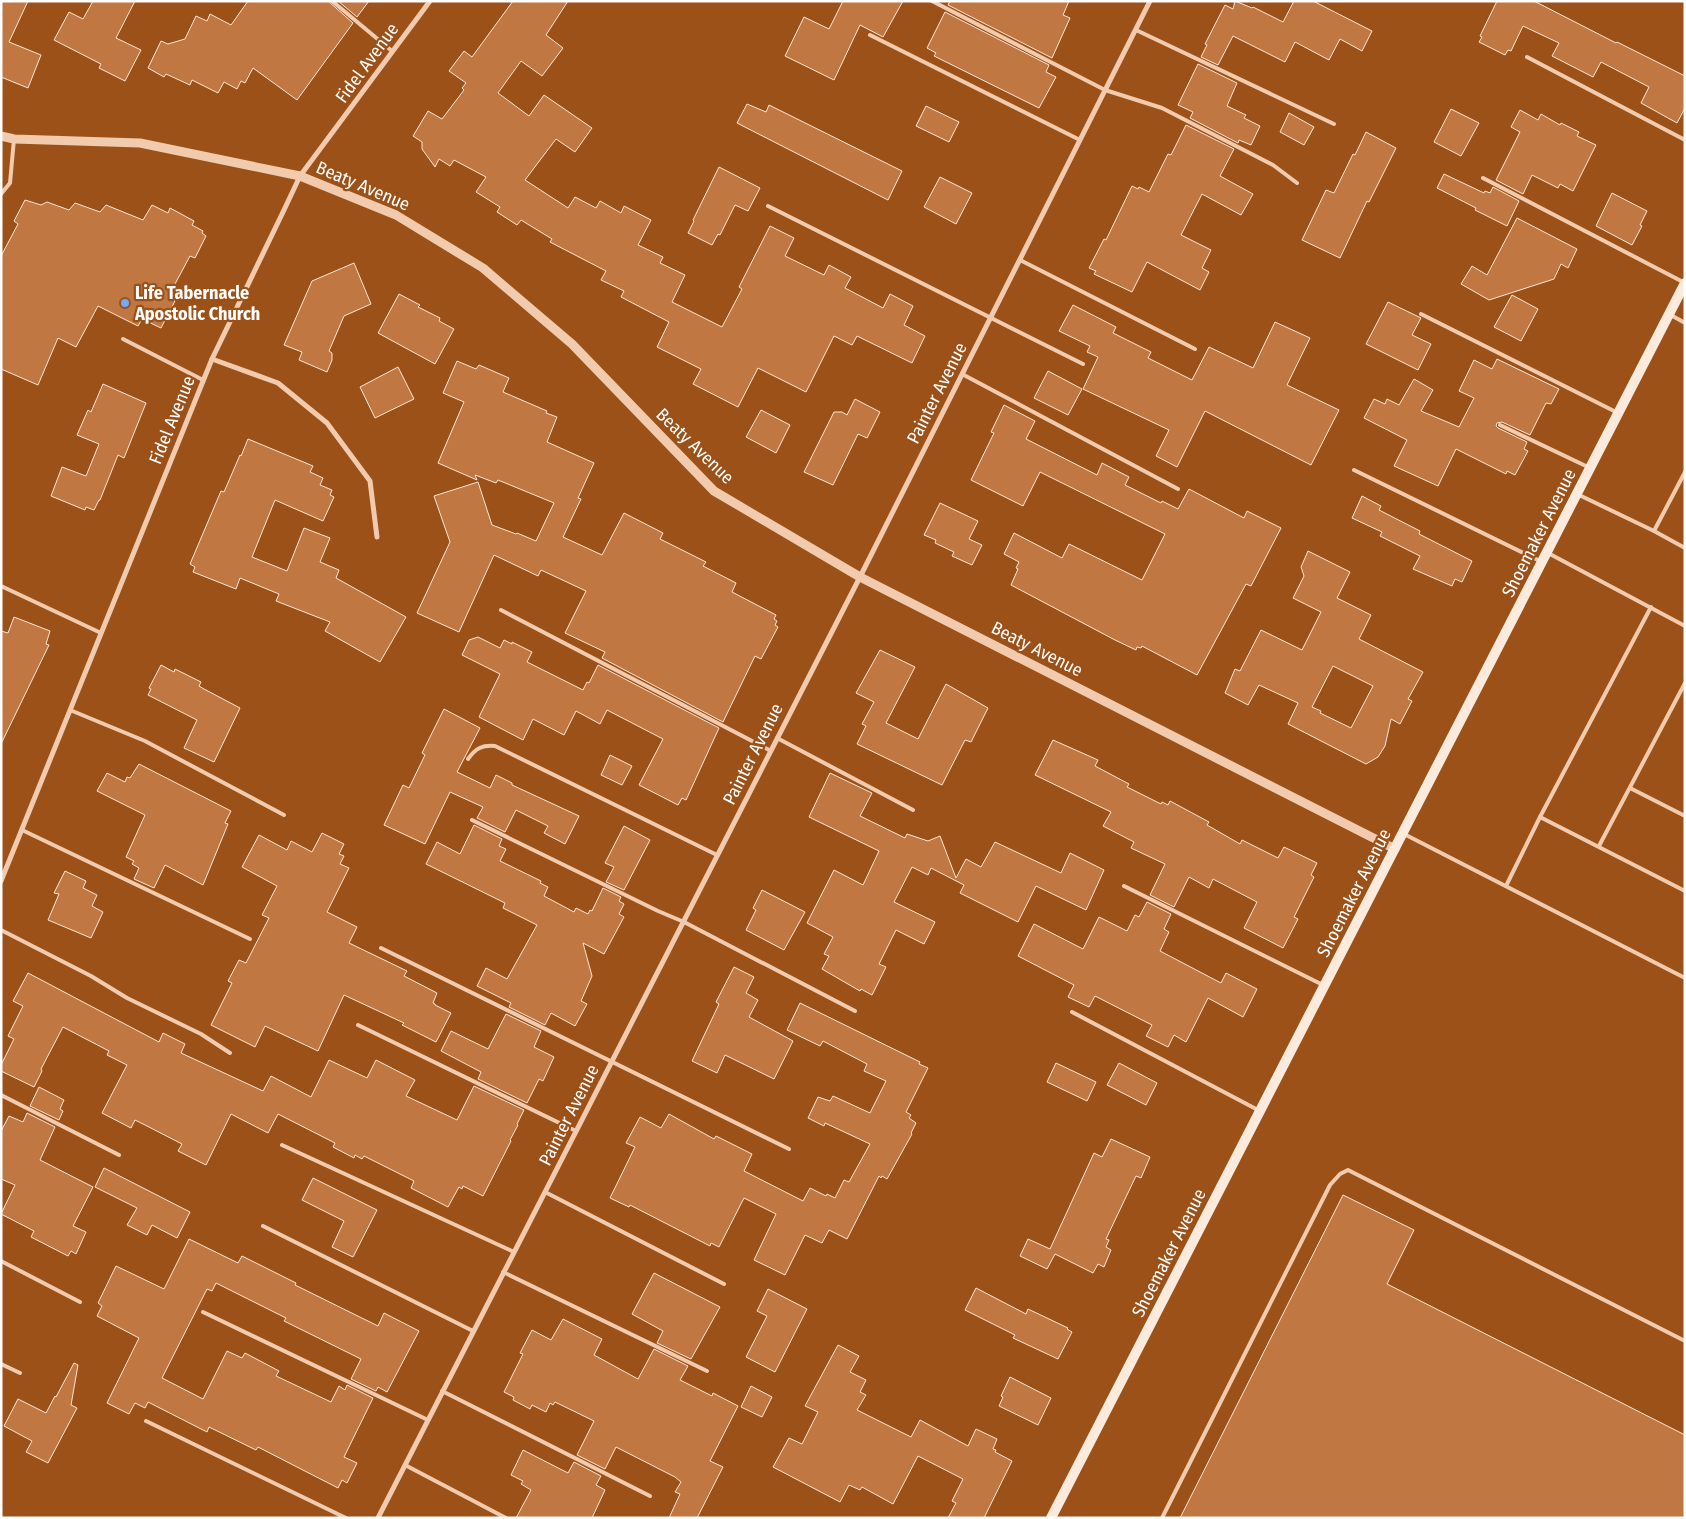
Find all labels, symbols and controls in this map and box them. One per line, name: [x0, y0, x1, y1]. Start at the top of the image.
street label: Fidel Avenue: [331, 19, 403, 107]
street label: Beaty Avenue: [313, 156, 413, 216]
place label: Life Tabernacle Apostolic Church: [134, 282, 260, 325]
marker: Life Tabernacle Apostolic Church: [119, 297, 131, 309]
street label: Painter Avenue: [902, 339, 972, 447]
street label: Fidel Avenue: [144, 372, 200, 467]
street label: Beaty Avenue: [652, 404, 739, 489]
street label: Shoemaker Avenue: [1497, 465, 1581, 601]
street label: Beaty Avenue: [988, 617, 1086, 681]
street label: Painter Avenue: [718, 700, 788, 808]
street label: Shoemaker Avenue: [1312, 825, 1396, 961]
street label: Painter Avenue: [534, 1061, 604, 1169]
street label: Shoemaker Avenue: [1127, 1185, 1211, 1321]

